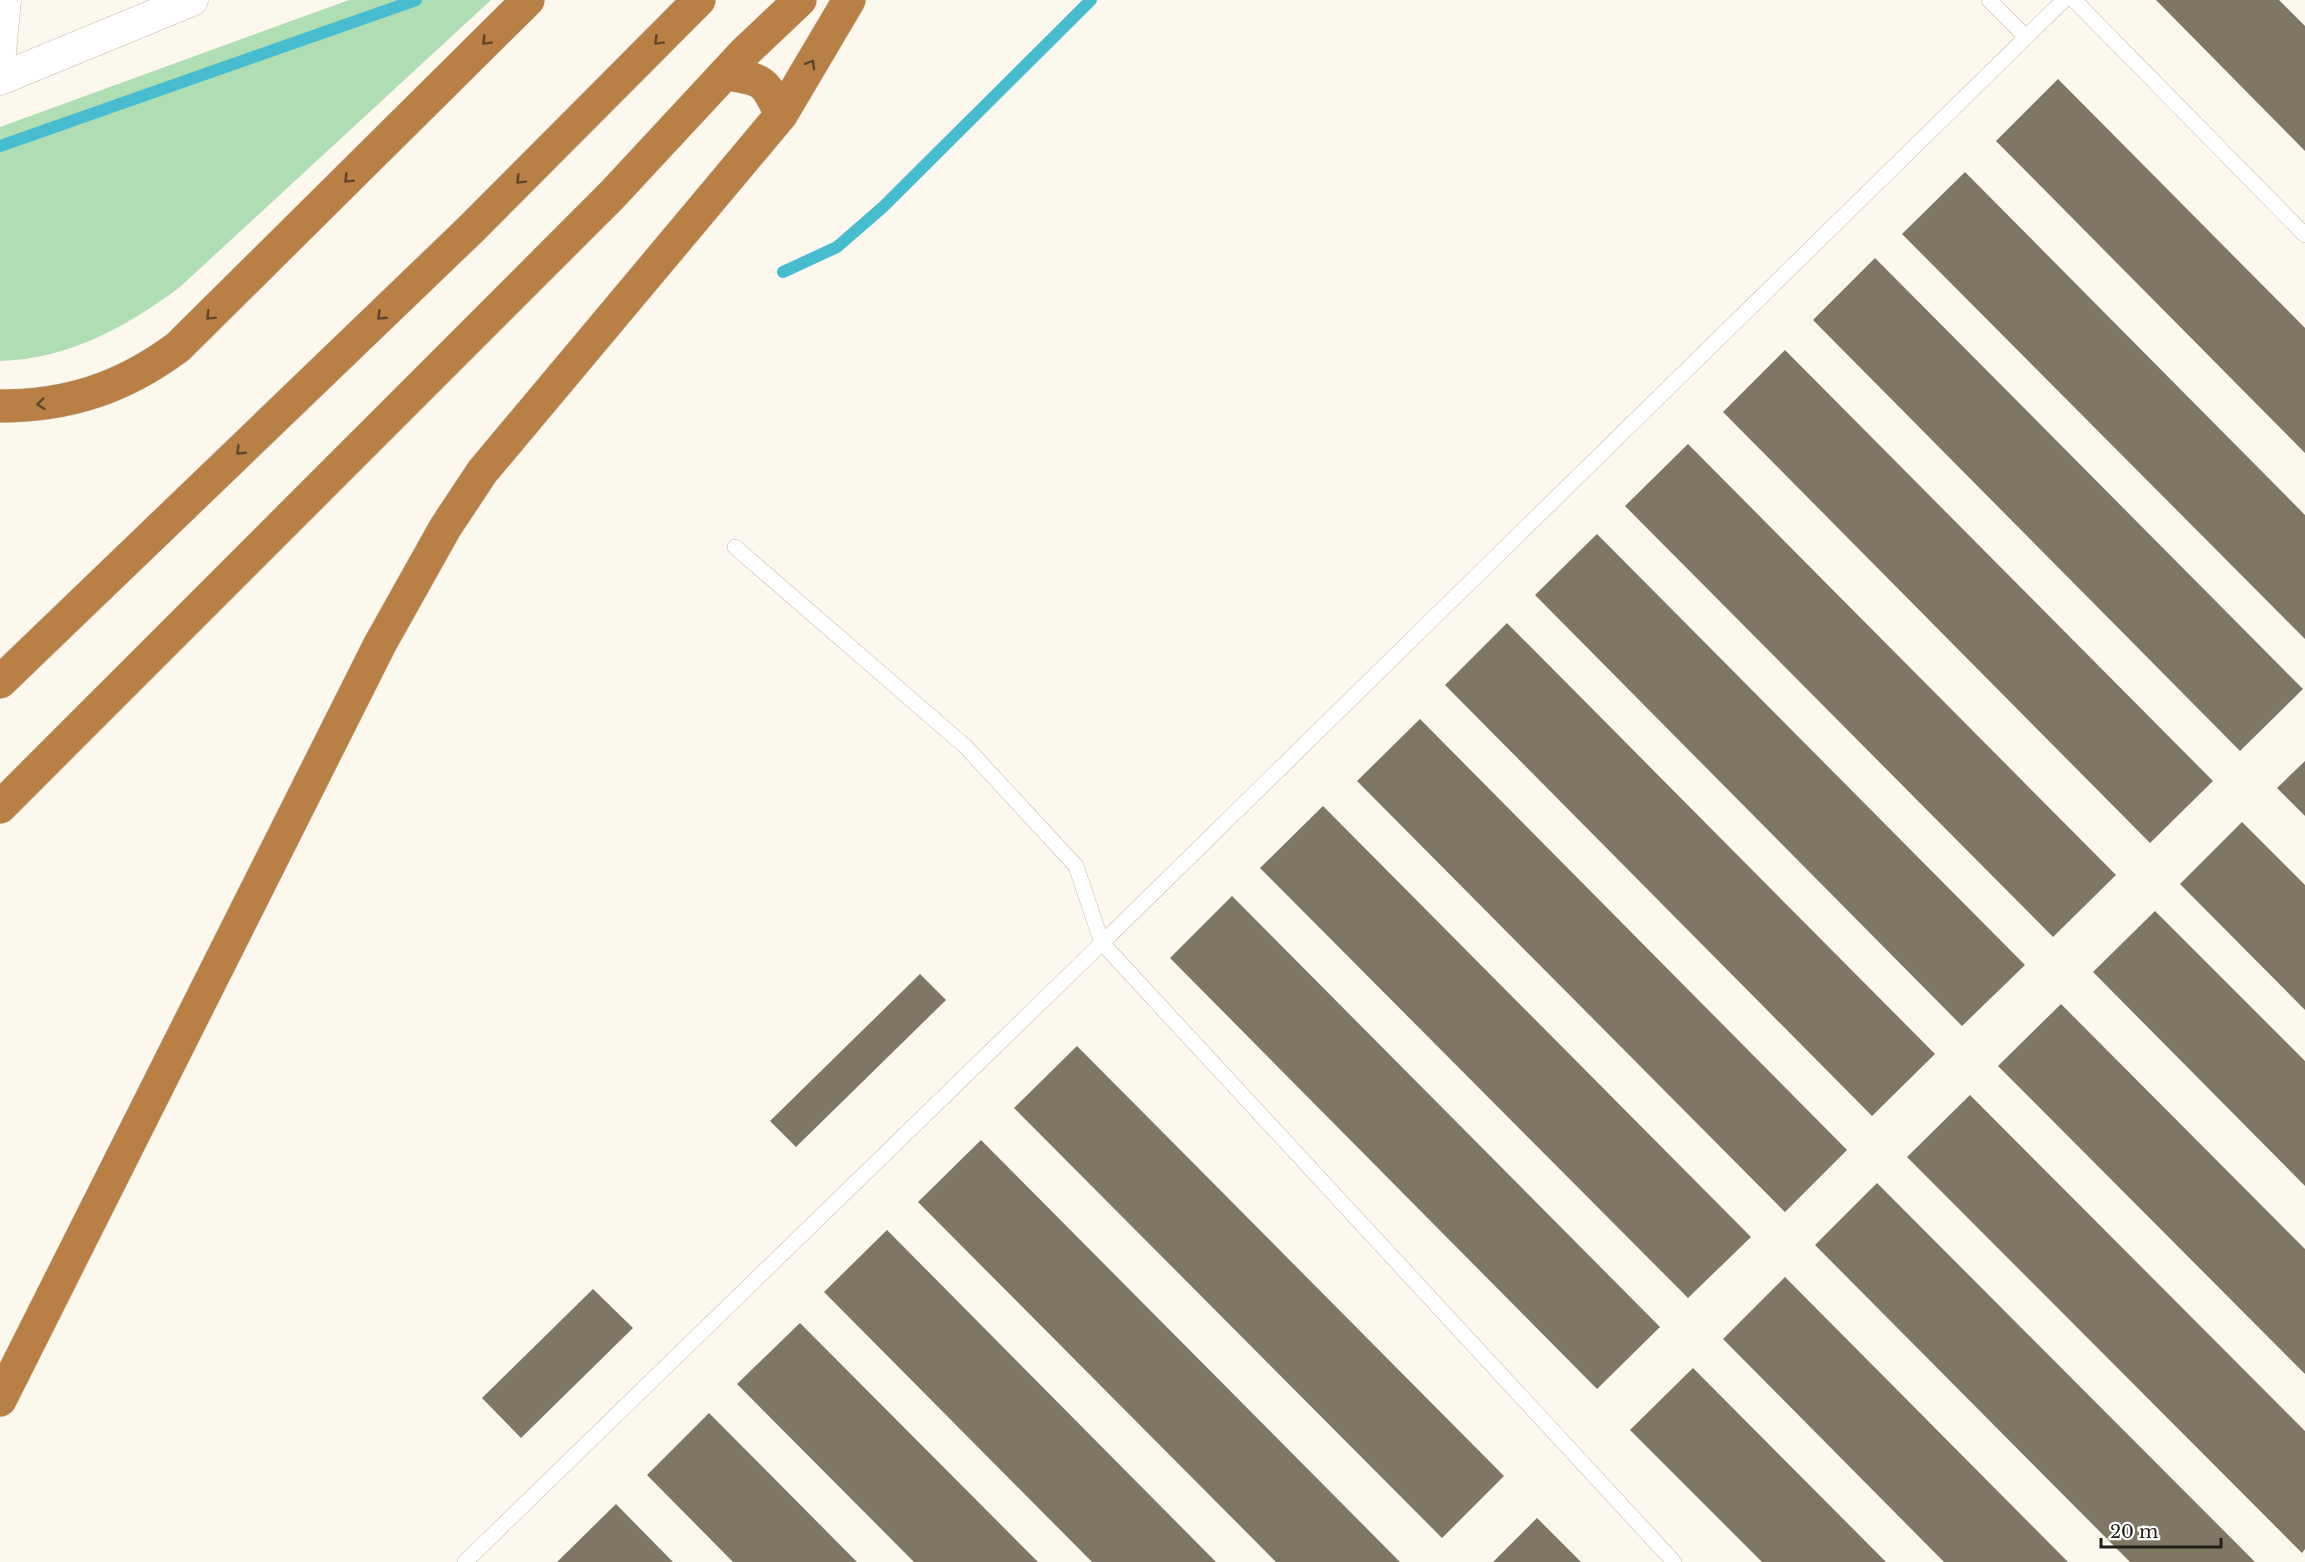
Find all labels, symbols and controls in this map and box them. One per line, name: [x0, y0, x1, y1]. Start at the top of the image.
one-way arrow: [483, 34, 494, 45]
one-way arrow: [654, 34, 665, 45]
one-way arrow: [804, 60, 815, 70]
one-way arrow: [344, 172, 355, 182]
one-way arrow: [517, 172, 528, 183]
one-way arrow: [206, 309, 217, 320]
one-way arrow: [377, 309, 387, 320]
one-way arrow: [36, 397, 45, 410]
one-way arrow: [237, 444, 247, 455]
scale bar: [2101, 1511, 2221, 1549]
text: 20 m: [2110, 1521, 2158, 1543]

